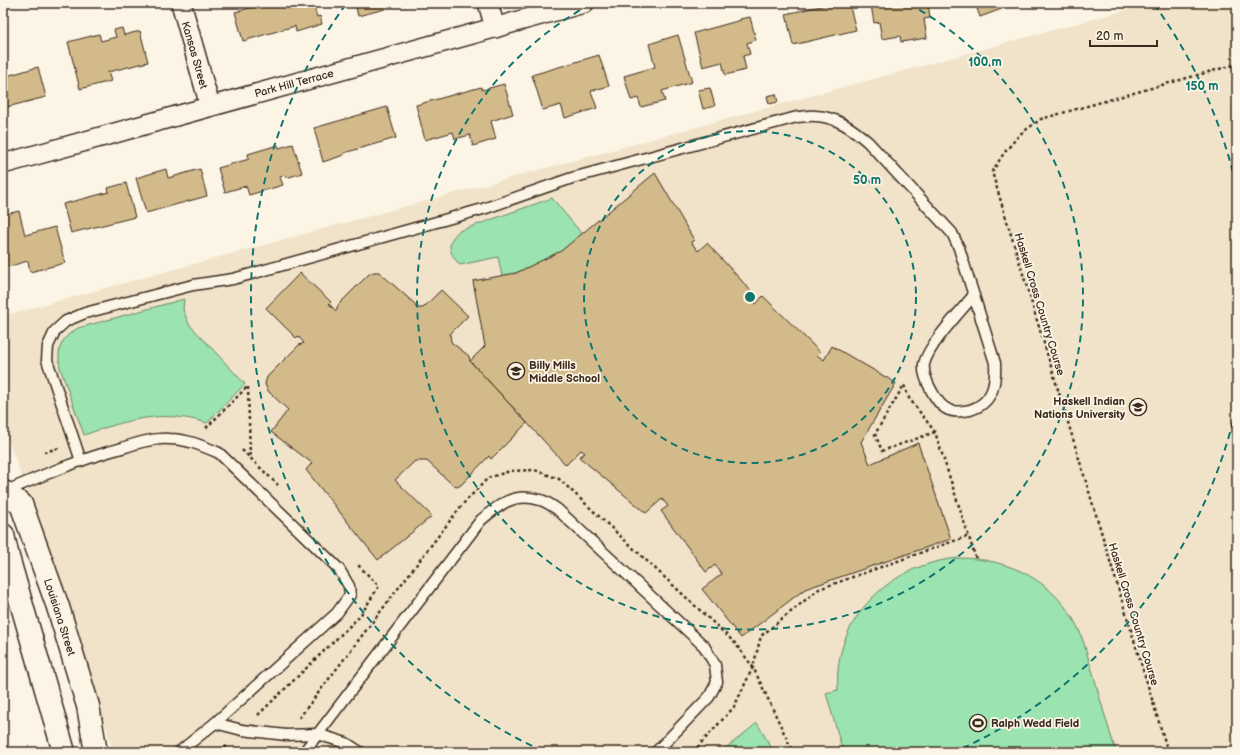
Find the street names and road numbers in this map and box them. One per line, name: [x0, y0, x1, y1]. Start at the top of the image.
street label: Kansas Street: [179, 20, 211, 91]
street label: Park Hill Terrace: [253, 67, 336, 100]
street label: Haskell Cross Country Course: [1012, 231, 1068, 377]
street label: Haskell Cross Country Course: [1106, 541, 1162, 687]
street label: Louisiana Street: [41, 577, 78, 658]

